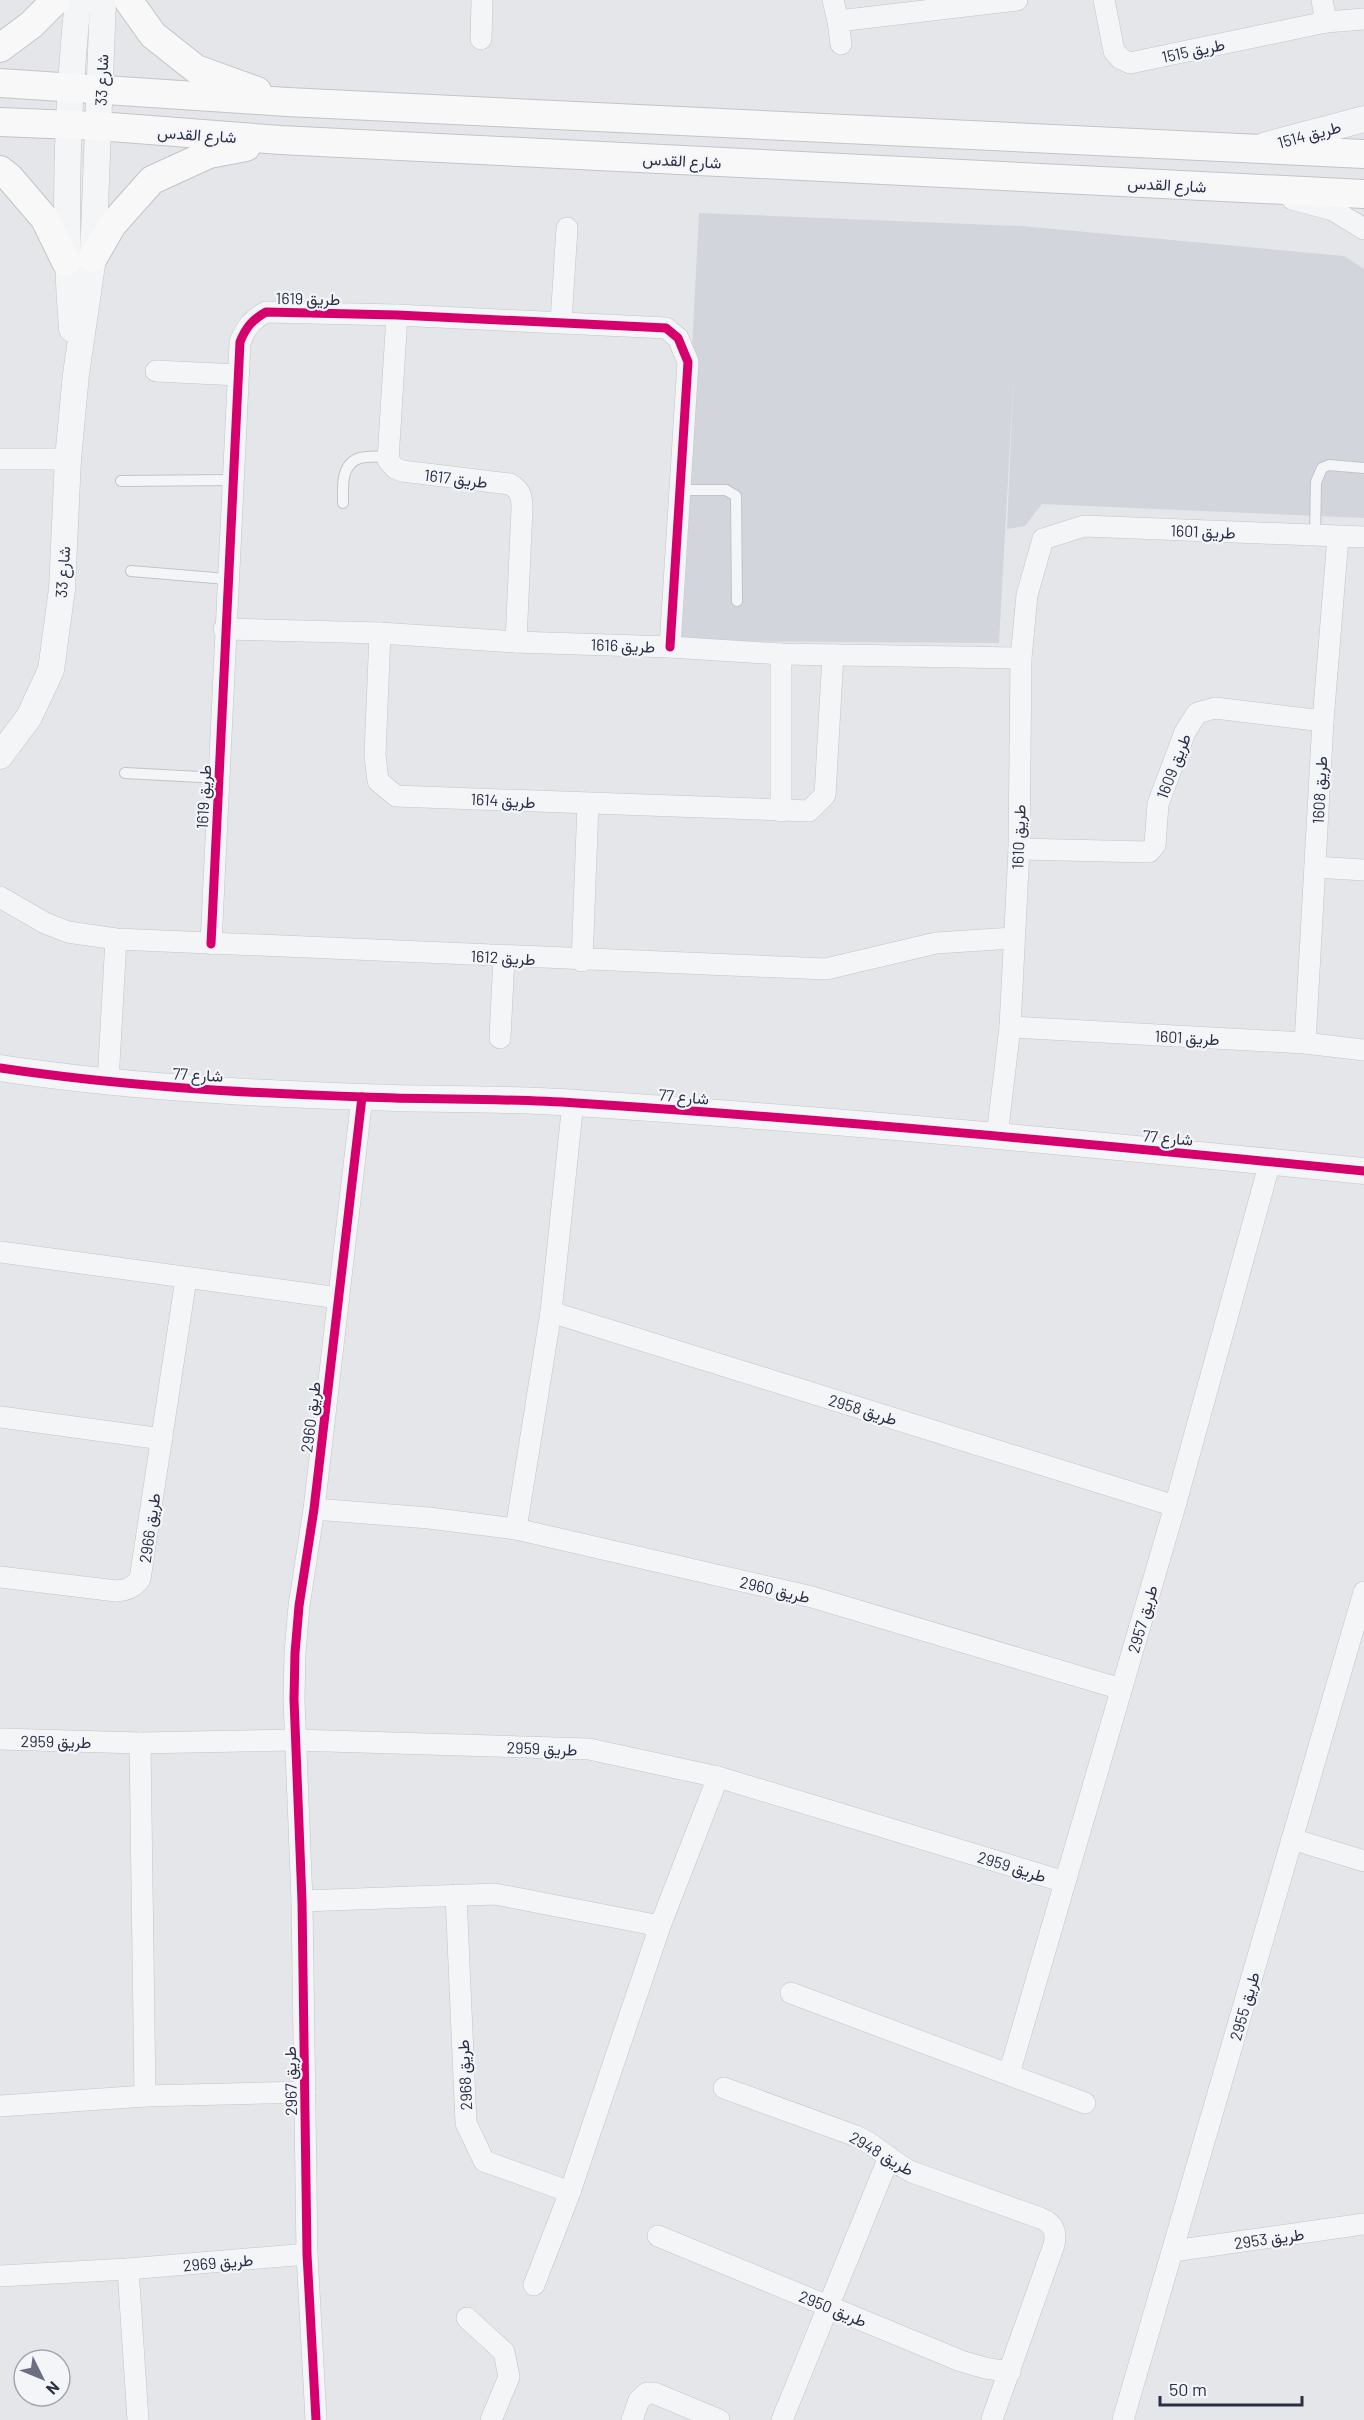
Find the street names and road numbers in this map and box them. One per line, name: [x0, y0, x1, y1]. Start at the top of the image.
street label: طريق 1515: [1160, 34, 1227, 68]
street label: شارع 33: [91, 54, 114, 106]
street label: طريق 1514: [1275, 116, 1343, 154]
street label: شارع القدس: [157, 122, 237, 149]
street label: شارع القدس: [642, 148, 722, 175]
street label: شارع القدس: [1127, 172, 1207, 199]
street label: طريق 1619: [275, 288, 340, 310]
street label: طريق 1617: [423, 465, 489, 493]
street label: طريق 1601: [1170, 520, 1236, 544]
street label: شارع 33: [51, 545, 76, 599]
street label: طريق 1616: [590, 634, 656, 658]
street label: طريق 1609: [1152, 731, 1196, 802]
street label: طريق 1608: [1308, 755, 1332, 825]
street label: طريق 1619: [192, 764, 216, 830]
street label: طريق 1614: [470, 789, 536, 813]
street label: طريق 1610: [1007, 804, 1031, 870]
street label: طريق 1612: [470, 946, 536, 970]
street label: طريق 1601: [1154, 1026, 1220, 1050]
street label: شارع 77: [172, 1063, 224, 1088]
street label: شارع 77: [658, 1084, 710, 1111]
street label: شارع 77: [1142, 1125, 1194, 1152]
street label: طريق 2960: [296, 1380, 326, 1454]
street label: طريق 2958: [826, 1390, 900, 1430]
street label: طريق 2966: [135, 1492, 165, 1565]
street label: طريق 2960: [738, 1572, 812, 1608]
street label: طريق 2957: [1123, 1583, 1163, 1656]
street label: طريق 2959: [20, 1731, 91, 1753]
street label: طريق 2959: [506, 1737, 578, 1761]
street label: طريق 2959: [975, 1847, 1049, 1887]
street label: طريق 2955: [1225, 1969, 1265, 2043]
street label: طريق 2968: [453, 2039, 477, 2111]
street label: طريق 2967: [280, 2046, 302, 2116]
street label: طريق 2948: [845, 2127, 918, 2181]
street label: طريق 2953: [1233, 2224, 1306, 2254]
street label: طريق 2969: [182, 2249, 254, 2277]
street label: طريق 2950: [796, 2286, 870, 2332]

